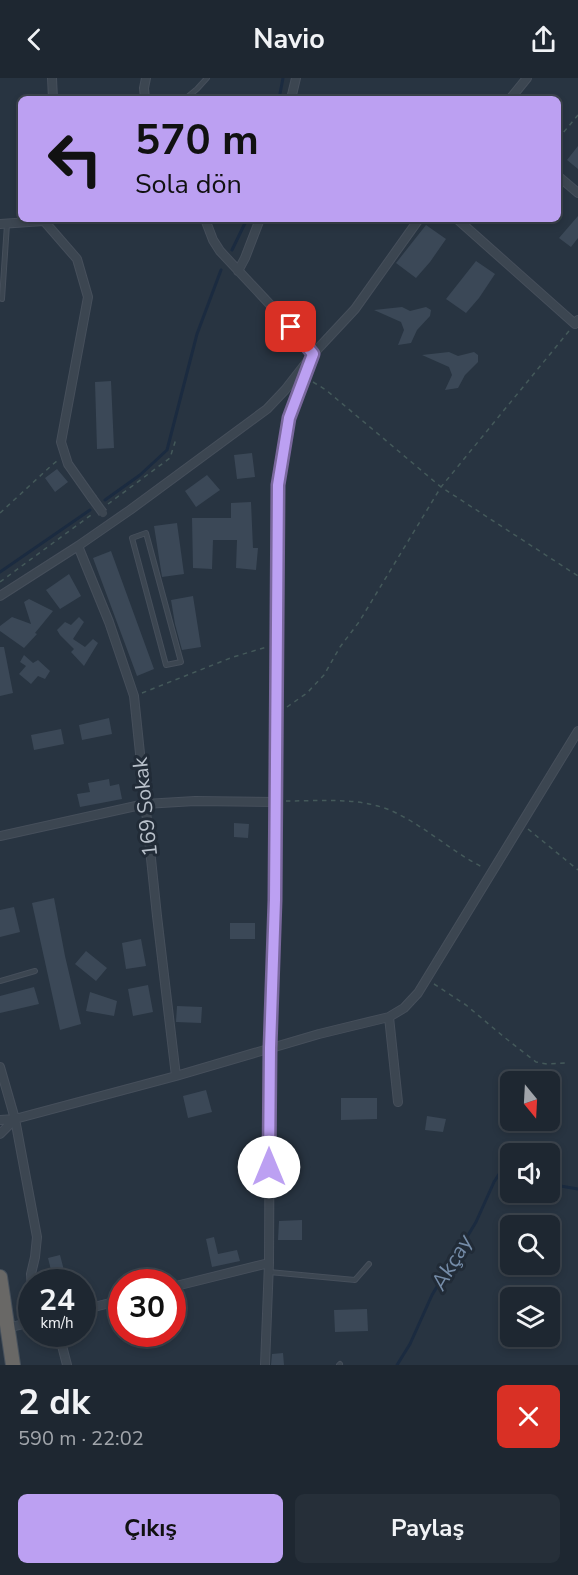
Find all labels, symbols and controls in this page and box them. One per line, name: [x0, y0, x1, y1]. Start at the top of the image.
text: Navio: [253, 21, 325, 58]
icon: back: [18, 23, 51, 56]
icon: share: [527, 23, 560, 56]
text: 570 m: [135, 112, 259, 169]
icon: left: [36, 120, 114, 198]
text: Sola dön: [135, 166, 242, 203]
pin: [265, 301, 316, 352]
icon: arrive: [274, 310, 307, 343]
street label: 169 Sokak: [126, 755, 164, 858]
north arrow: [500, 1071, 560, 1131]
map controls: [500, 1071, 560, 1347]
position arrow: [237, 1135, 301, 1199]
button: sound: [500, 1143, 560, 1203]
button: search: [500, 1215, 560, 1275]
water label: Akçay: [423, 1229, 480, 1297]
speed limit sign: 30: [108, 1269, 186, 1347]
text: 24: [39, 1280, 75, 1321]
button: layers: [500, 1287, 560, 1347]
text: km/h: [40, 1313, 74, 1333]
text: 2 dk: [18, 1378, 90, 1427]
button: close: [497, 1385, 560, 1448]
text: 590 m · 22:02: [18, 1425, 144, 1452]
button: Çıkış: [18, 1494, 283, 1563]
button: Paylaş: [295, 1494, 560, 1563]

